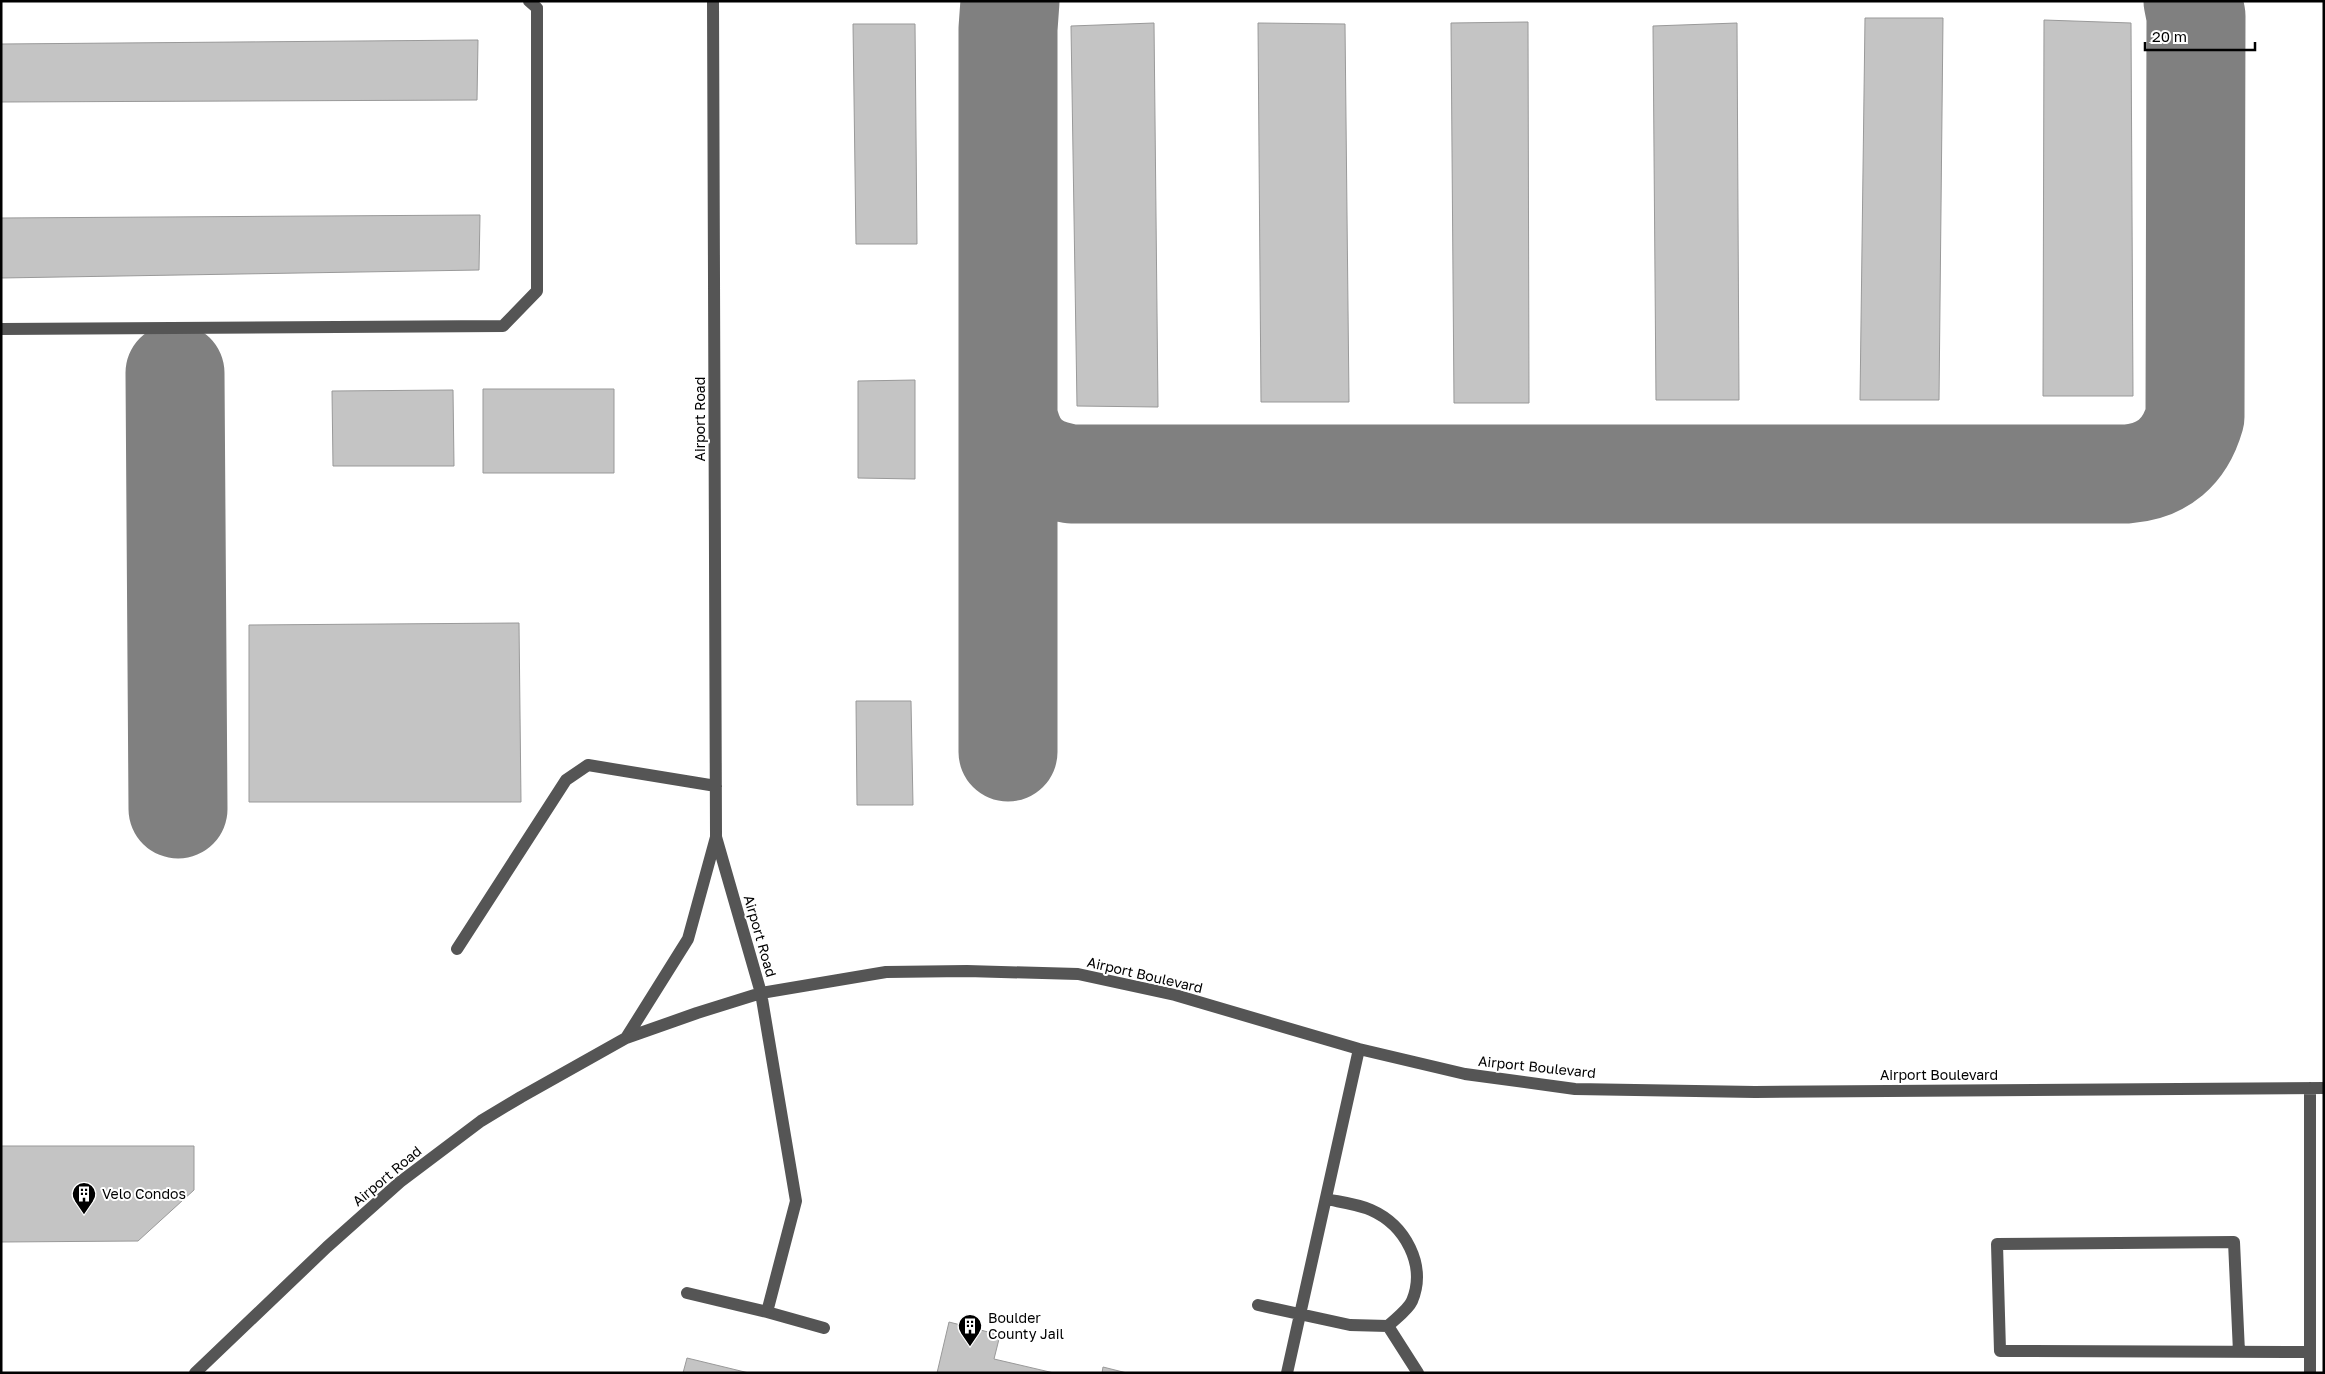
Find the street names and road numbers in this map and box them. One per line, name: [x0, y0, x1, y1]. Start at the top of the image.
street label: Airport Road: [691, 377, 708, 461]
street label: Airport Road: [741, 893, 780, 979]
street label: Airport Boulevard: [1086, 953, 1205, 996]
street label: Airport Boulevard: [1477, 1052, 1597, 1081]
street label: Airport Boulevard: [1880, 1066, 1998, 1083]
street label: Airport Road: [349, 1142, 425, 1209]

